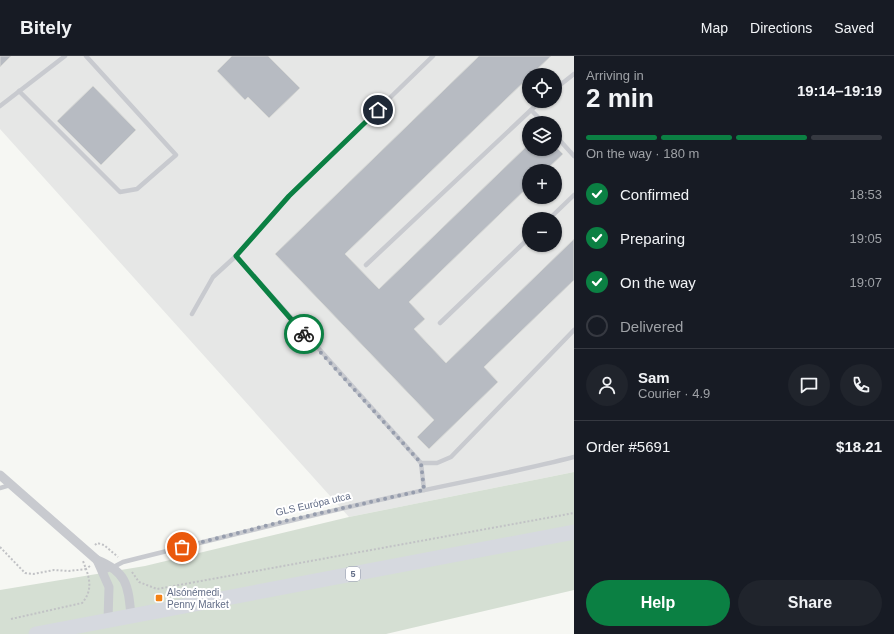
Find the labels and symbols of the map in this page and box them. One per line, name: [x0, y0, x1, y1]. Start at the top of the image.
pin: [361, 93, 395, 127]
courier: [284, 314, 324, 354]
street label: GLS Európa utca: [274, 490, 352, 518]
pin: [165, 530, 199, 564]
road number: 5: [346, 567, 360, 581]
place label: Alsónémedi, Penny Market: [167, 587, 229, 610]
marker: Alsónémedi, Penny Market: [154, 593, 164, 603]

